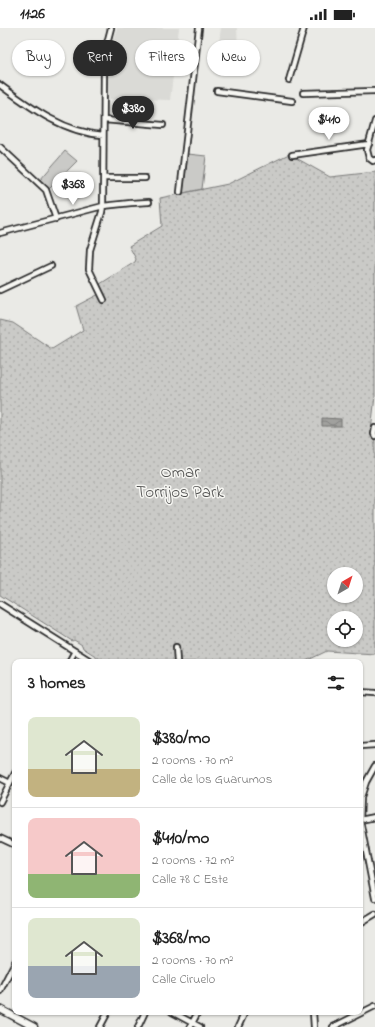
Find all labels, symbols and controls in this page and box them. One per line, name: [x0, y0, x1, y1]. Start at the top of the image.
text: 11:26: [20, 3, 45, 25]
chip: Buy: [12, 40, 65, 76]
chip: Rent: [73, 40, 127, 76]
chip: Filters: [135, 40, 199, 76]
chip: New: [207, 40, 260, 76]
pin: $380: [109, 96, 157, 130]
text: $380: [121, 99, 145, 118]
pin: $410: [305, 107, 353, 141]
text: $410: [318, 110, 340, 129]
pin: $368: [49, 172, 97, 206]
text: $368: [61, 175, 85, 194]
park label: Omar Torrijos Park: [136, 460, 224, 505]
north arrow: [327, 567, 363, 603]
map controls: [327, 567, 363, 647]
button: locate: [327, 611, 363, 647]
text: 3 homes: [28, 671, 86, 696]
icon: filters: [325, 672, 347, 694]
text: $380/mo: [152, 726, 210, 751]
icon: home: [60, 733, 108, 781]
text: 2 rooms · 70 m²: [152, 751, 233, 770]
text: Calle de los Guarumos: [152, 770, 272, 789]
text: $410/mo: [152, 826, 209, 851]
icon: home: [60, 834, 108, 882]
text: 2 rooms · 72 m²: [152, 851, 234, 870]
text: Calle 78 C Este: [152, 870, 228, 889]
text: $368/mo: [152, 926, 210, 951]
icon: home: [60, 934, 108, 982]
text: 2 rooms · 70 m²: [152, 951, 233, 970]
text: Calle Ciruelo: [152, 970, 215, 989]

